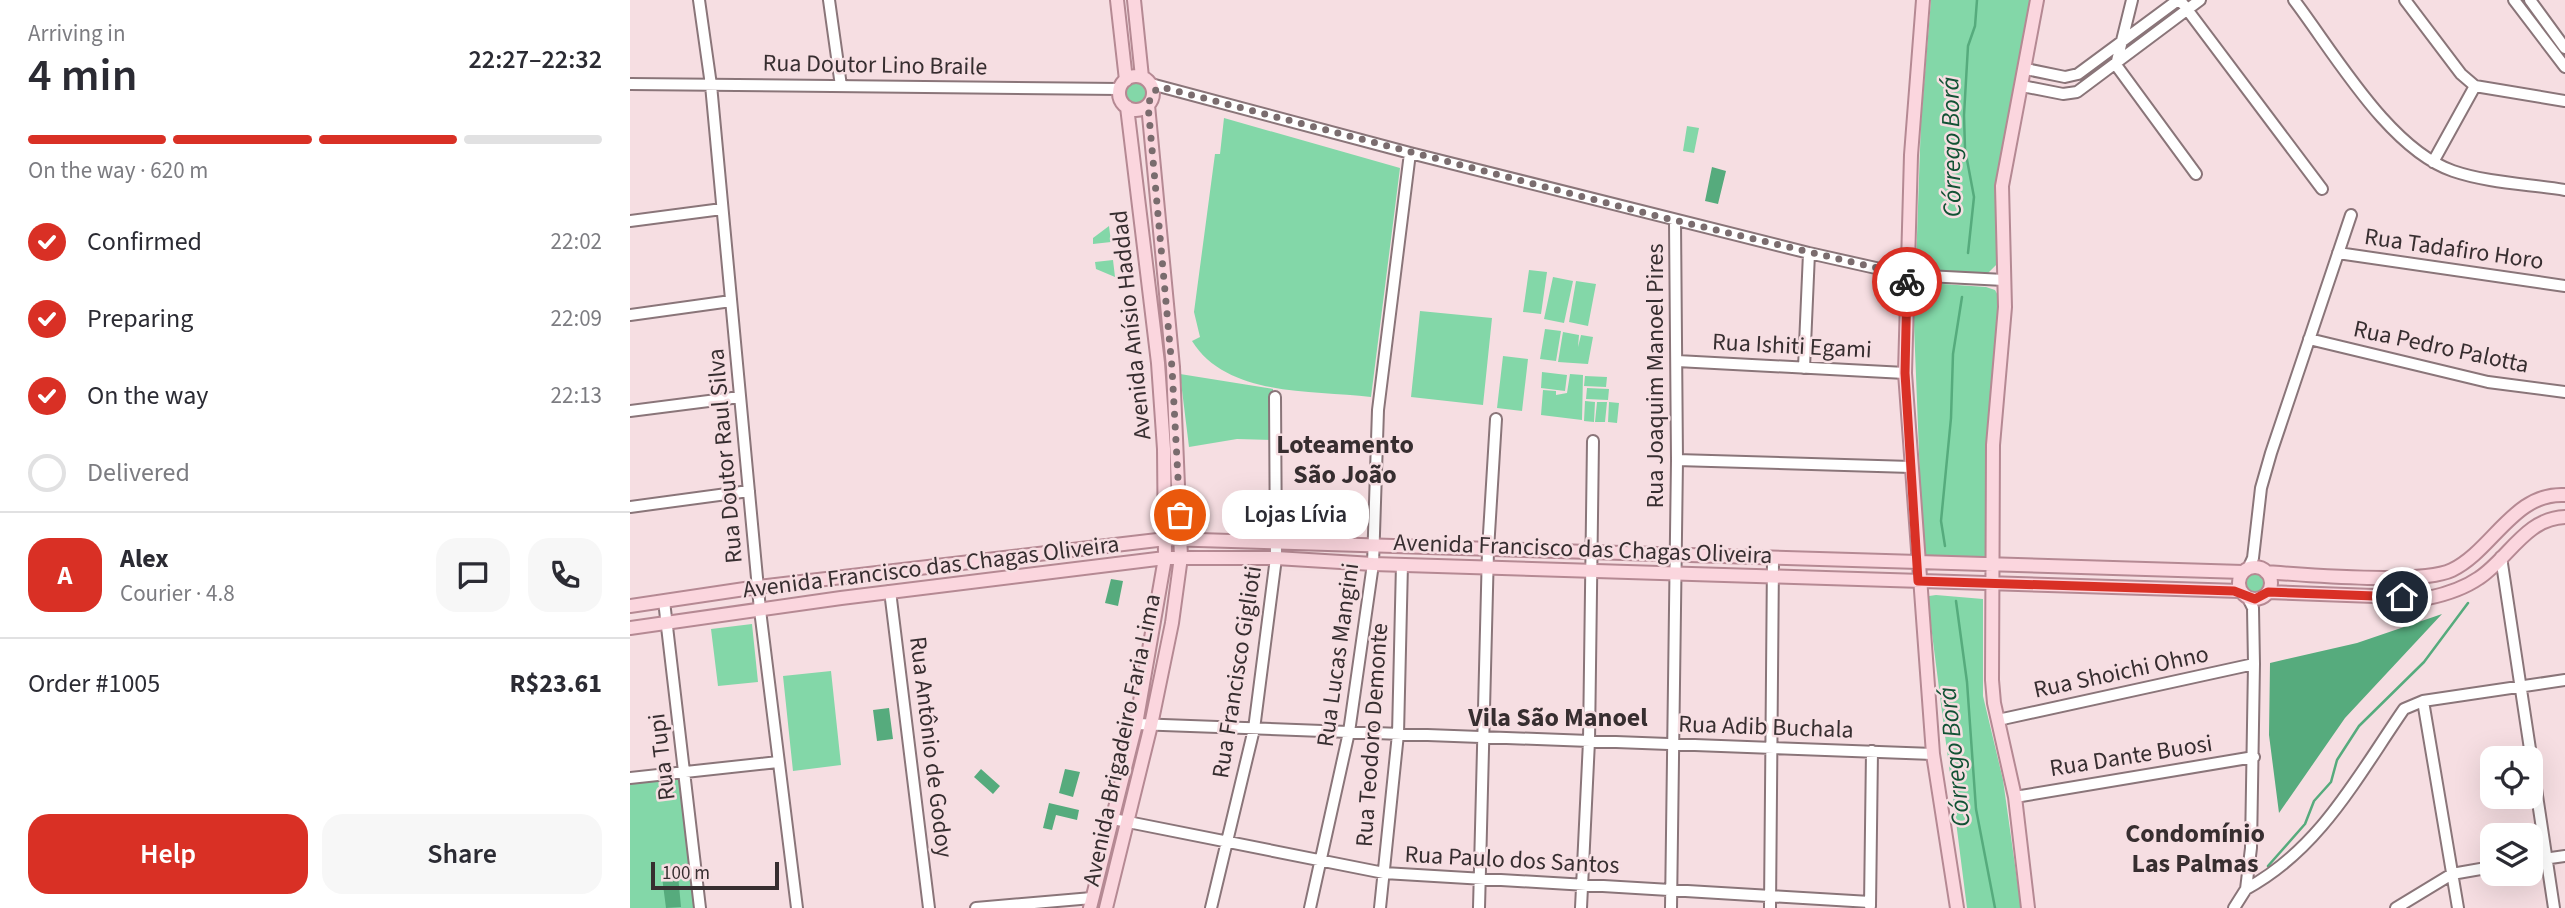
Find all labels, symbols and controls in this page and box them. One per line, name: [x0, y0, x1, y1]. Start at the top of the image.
text: Arriving in: [28, 17, 126, 50]
text: 22:27–22:32: [469, 41, 602, 78]
text: 4 min: [28, 43, 137, 108]
street label: Rua Doutor Lino Braile: [762, 46, 988, 84]
water label: Córrego Borá: [1931, 76, 1971, 218]
text: On the way · 620 m: [28, 154, 208, 187]
street label: Avenida Anísio Haddad: [1102, 208, 1160, 442]
street label: Rua Tadafiro Horo: [2362, 219, 2546, 279]
icon: check: [28, 223, 66, 261]
text: Confirmed: [87, 223, 202, 260]
text: 22:02: [551, 225, 602, 258]
street label: Rua Joaquim Manoel Pires: [1638, 244, 1673, 508]
courier: [1872, 247, 1942, 317]
icon: bike: [1888, 263, 1926, 301]
icon: check: [28, 300, 66, 338]
text: Preparing: [87, 300, 193, 337]
text: 22:09: [551, 302, 602, 335]
street label: Rua Pedro Palotta: [2350, 311, 2532, 383]
street label: Rua Ishiti Egami: [1711, 324, 1873, 368]
street label: Rua Doutor Raul Silva: [698, 347, 752, 565]
icon: check: [28, 377, 66, 415]
text: On the way: [87, 377, 208, 414]
text: 22:13: [551, 379, 602, 412]
district label: Loteamento São João: [1276, 426, 1414, 493]
text: Delivered: [87, 454, 190, 491]
pin: [1150, 485, 1210, 545]
callout: Lojas Lívia: [1222, 490, 1369, 540]
icon: bag: [1161, 496, 1199, 534]
text: Lojas Lívia: [1244, 498, 1347, 531]
street label: Avenida Francisco das Chagas Oliveira: [1393, 525, 1773, 573]
street label: Avenida Francisco das Chagas Oliveira: [741, 527, 1121, 607]
button: chat: [436, 538, 510, 612]
button: phone: [528, 538, 602, 612]
text: Alex: [120, 540, 169, 577]
text: A: [58, 557, 72, 594]
street label: Rua Lucas Mangini: [1308, 561, 1368, 749]
street label: Rua Francisco Giglioti: [1203, 563, 1271, 781]
pin: [2372, 567, 2432, 627]
text: Courier · 4.8: [120, 577, 235, 610]
icon: home: [2383, 578, 2421, 616]
street label: Avenida Brigadeiro Faria Lima: [1074, 591, 1170, 889]
street label: Rua Teodoro Demonte: [1347, 622, 1397, 848]
street label: Rua Antônio de Godoy: [900, 634, 962, 860]
street label: Rua Shoichi Ohno: [2030, 636, 2212, 708]
text: Order #1005: [28, 665, 160, 702]
text: R$23.61: [510, 665, 602, 702]
water label: Córrego Borá: [1928, 685, 1980, 829]
district label: Vila São Manoel: [1467, 699, 1648, 736]
street label: Rua Adib Buchala: [1678, 706, 1854, 748]
street label: Rua Tupi: [639, 711, 685, 803]
street label: Rua Dante Buosi: [2047, 726, 2215, 786]
map controls: [2480, 746, 2543, 886]
button: locate: [2480, 746, 2543, 809]
button: Help: [28, 814, 308, 894]
button: Share: [322, 814, 602, 894]
district label: Condomínio Las Palmas: [2125, 815, 2265, 882]
button: layers: [2480, 823, 2543, 886]
street label: Rua Paulo dos Santos: [1404, 837, 1620, 883]
scale bar: [651, 859, 779, 891]
text: 100 m: [662, 860, 710, 887]

